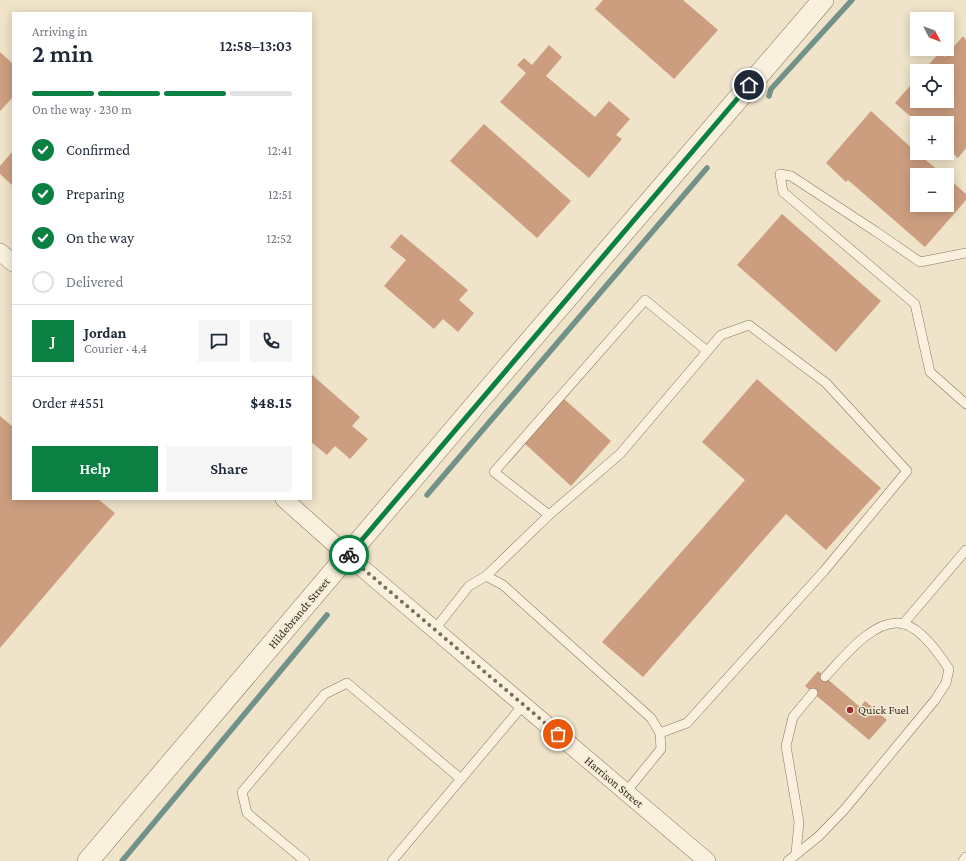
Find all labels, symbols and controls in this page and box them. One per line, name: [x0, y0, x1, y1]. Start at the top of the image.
north arrow: [910, 12, 954, 56]
map controls: [910, 12, 954, 212]
text: Arriving in: [32, 24, 88, 39]
text: 12:58–13:03: [220, 38, 292, 54]
text: 2 min: [32, 39, 93, 68]
button: locate: [910, 64, 954, 108]
pin: [732, 68, 766, 102]
icon: home: [738, 74, 760, 96]
text: On the way · 230 m: [32, 102, 132, 117]
button: +: [910, 116, 954, 160]
icon: check: [32, 139, 54, 161]
text: Confirmed: [66, 142, 130, 158]
text: 12:41: [268, 143, 292, 158]
button: −: [910, 168, 954, 212]
icon: check: [32, 183, 54, 205]
text: Preparing: [66, 186, 125, 202]
text: 12:51: [268, 187, 292, 202]
icon: check: [32, 227, 54, 249]
text: On the way: [66, 230, 134, 246]
text: 12:52: [267, 231, 292, 246]
text: Delivered: [66, 274, 123, 290]
button: chat: [198, 320, 240, 362]
button: phone: [250, 320, 292, 362]
text: Jordan: [84, 325, 126, 341]
text: J: [50, 333, 56, 349]
text: Courier · 4.4: [84, 341, 147, 356]
text: Order #4551: [32, 395, 104, 411]
text: $48.15: [251, 395, 292, 411]
button: Help: [32, 446, 158, 492]
button: Share: [166, 446, 292, 492]
courier: [329, 535, 369, 575]
icon: bike: [338, 544, 360, 566]
street label: Hildebrandt Street: [265, 574, 333, 651]
place label: Quick Fuel: [858, 703, 909, 717]
marker: Quick Fuel: [845, 705, 855, 715]
pin: [541, 717, 575, 751]
icon: bag: [547, 723, 569, 745]
street label: Harrison Street: [582, 753, 647, 811]

